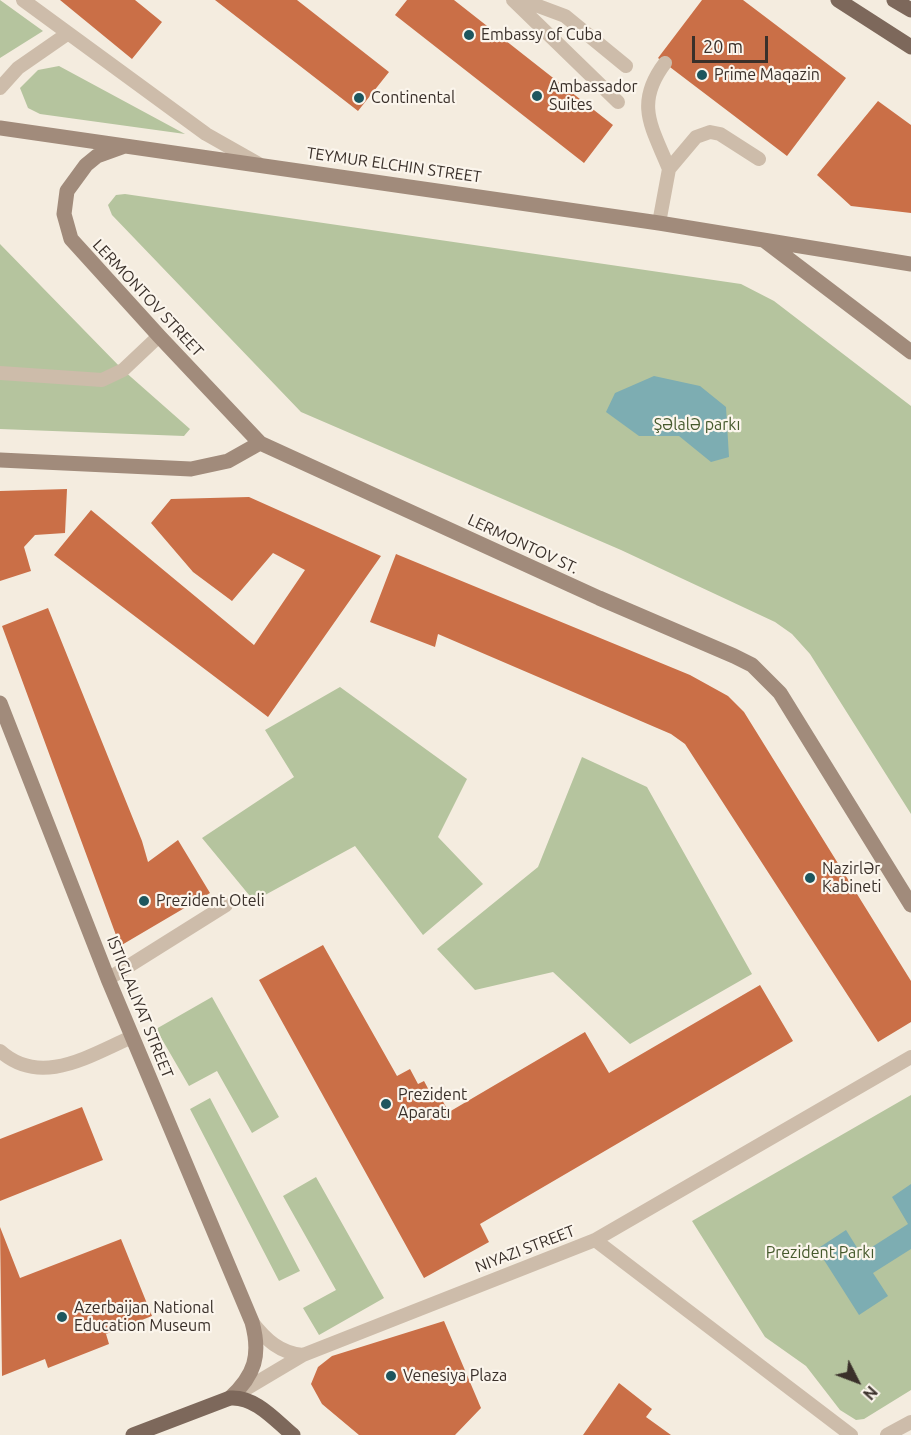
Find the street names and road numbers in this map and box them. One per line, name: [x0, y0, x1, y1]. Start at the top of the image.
street label: TEYMUR ELCHIN STREET: [305, 143, 483, 187]
street label: LERMONTOV STREET: [89, 235, 207, 361]
street label: LERMONTOV ST.: [465, 510, 581, 578]
street label: ISTIGLALIYAT STREET: [103, 933, 177, 1081]
street label: NIYAZI STREET: [472, 1221, 578, 1277]

